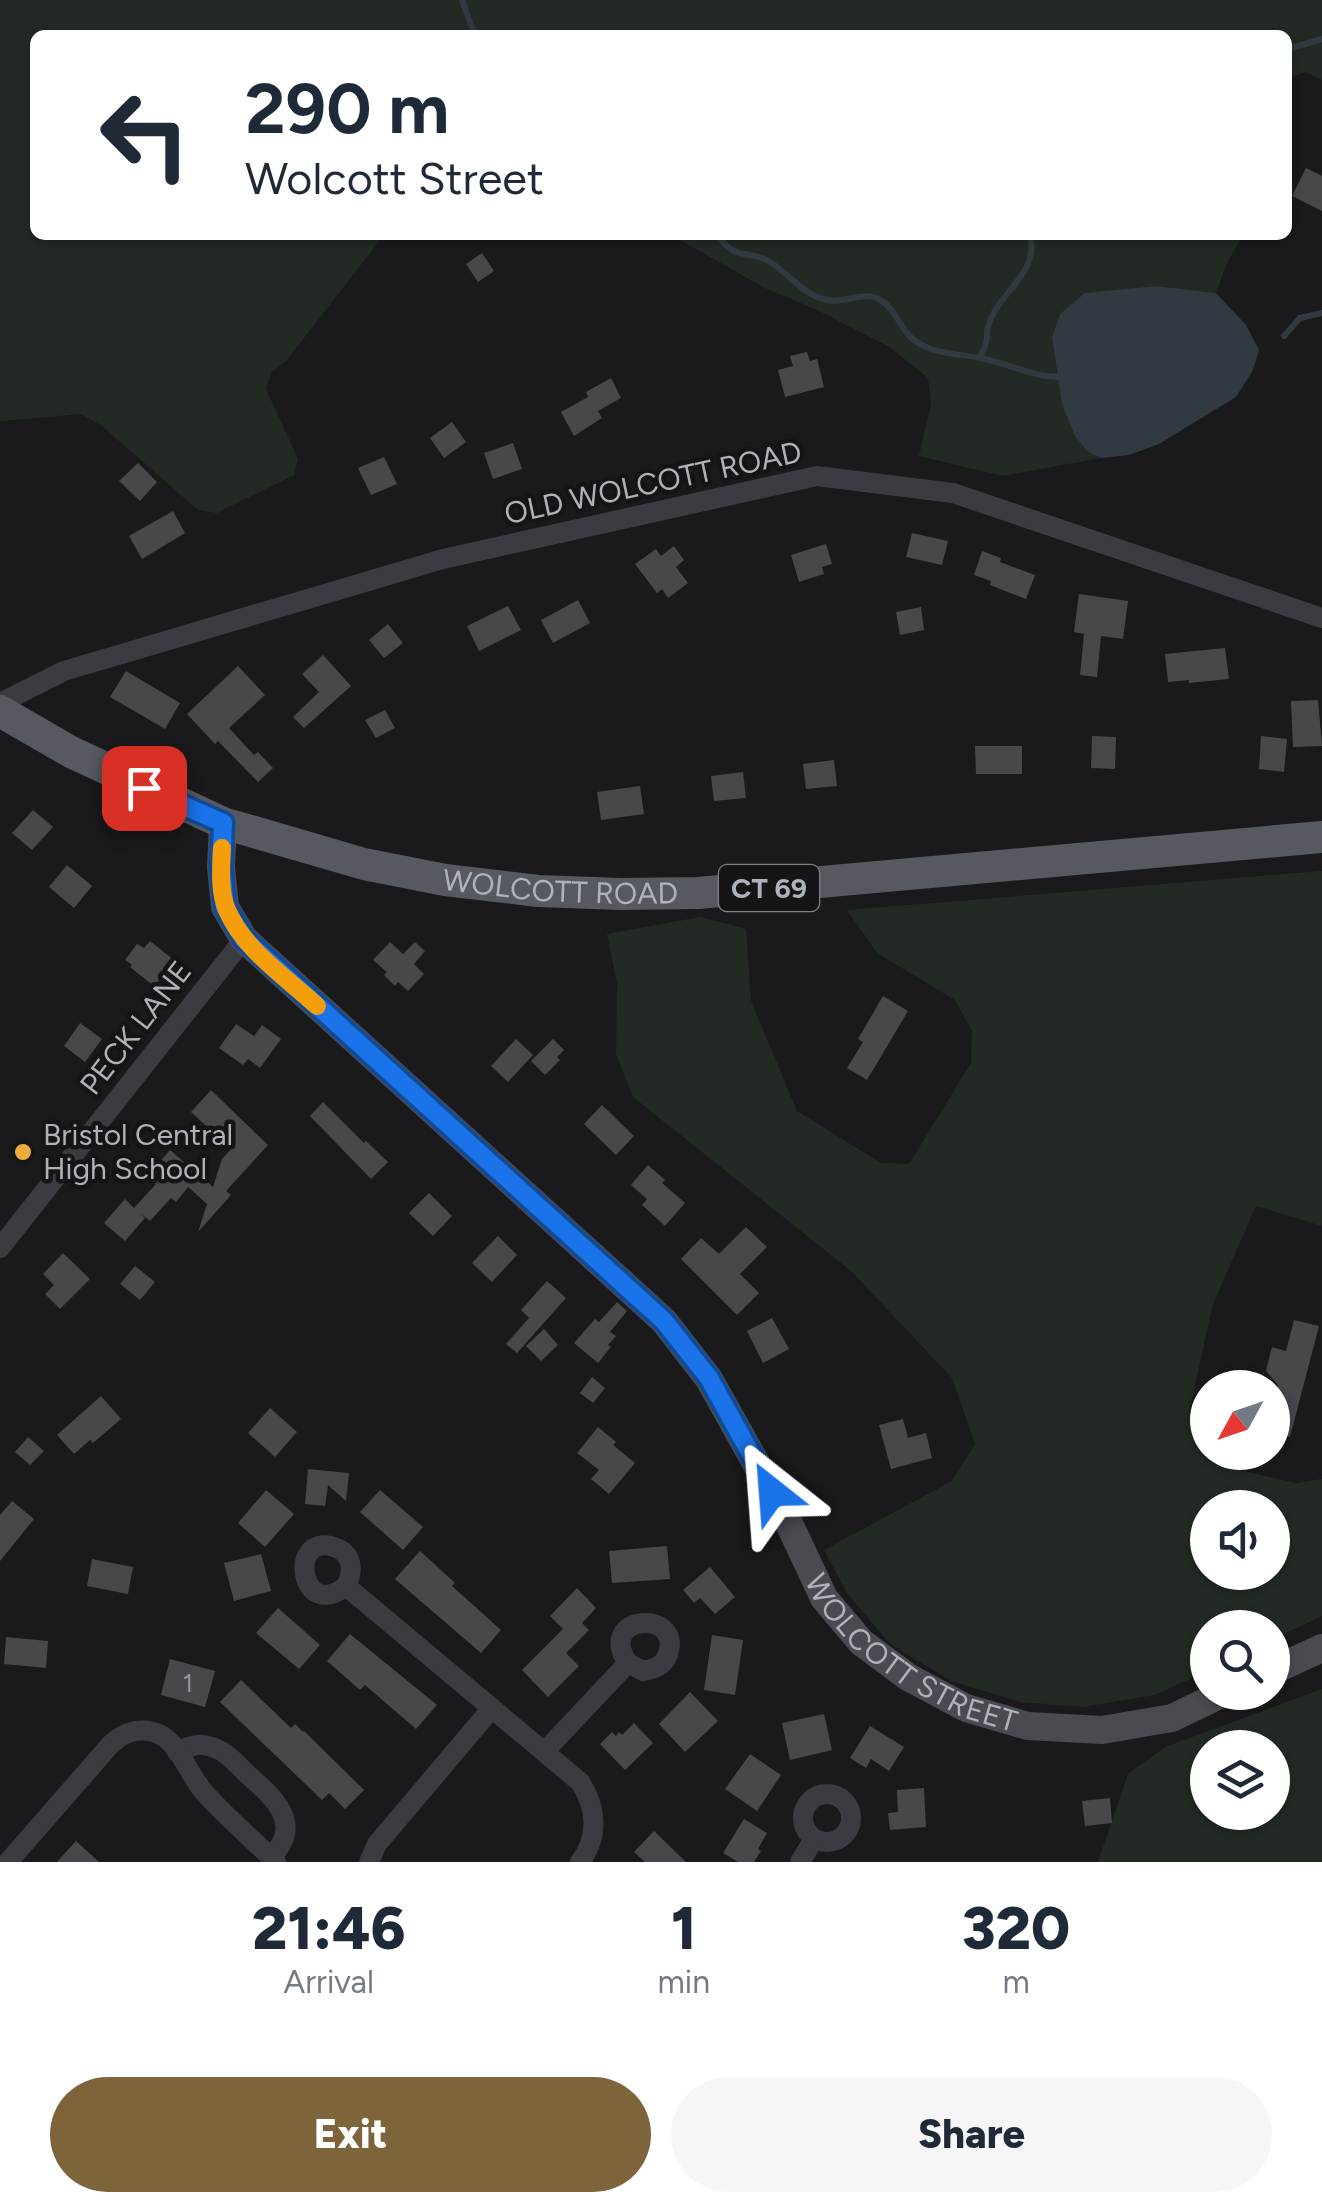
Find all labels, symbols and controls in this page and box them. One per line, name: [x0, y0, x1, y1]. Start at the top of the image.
text: 290 m: [245, 66, 449, 151]
icon: left: [80, 70, 210, 200]
text: Wolcott Street: [245, 151, 544, 205]
street label: OLD WOLCOTT ROAD: [501, 433, 805, 532]
pin: [102, 746, 187, 831]
icon: arrive: [117, 761, 172, 816]
street label: WOLCOTT ROAD: [441, 861, 678, 912]
road number: CT 69: [719, 865, 819, 911]
street label: PECK LANE: [72, 954, 199, 1102]
place label: Bristol Central High School: [43, 1116, 233, 1187]
marker: Bristol Central High School: [12, 1141, 34, 1163]
north arrow: [1190, 1370, 1290, 1470]
map controls: [1190, 1370, 1290, 1830]
position arrow: [720, 1440, 824, 1544]
button: sound: [1190, 1490, 1290, 1590]
street label: WOLCOTT STREET: [797, 1568, 1022, 1740]
button: search: [1190, 1610, 1290, 1710]
house number: 1: [183, 1668, 193, 1698]
button: layers: [1190, 1730, 1290, 1830]
text: 21:46: [252, 1892, 406, 1964]
text: 1: [671, 1892, 697, 1964]
text: 320: [962, 1892, 1070, 1964]
text: Arrival: [284, 1963, 374, 2001]
text: min: [658, 1963, 710, 2001]
text: m: [1002, 1963, 1030, 2001]
button: Exit: [50, 2077, 651, 2192]
button: Share: [671, 2077, 1272, 2192]

